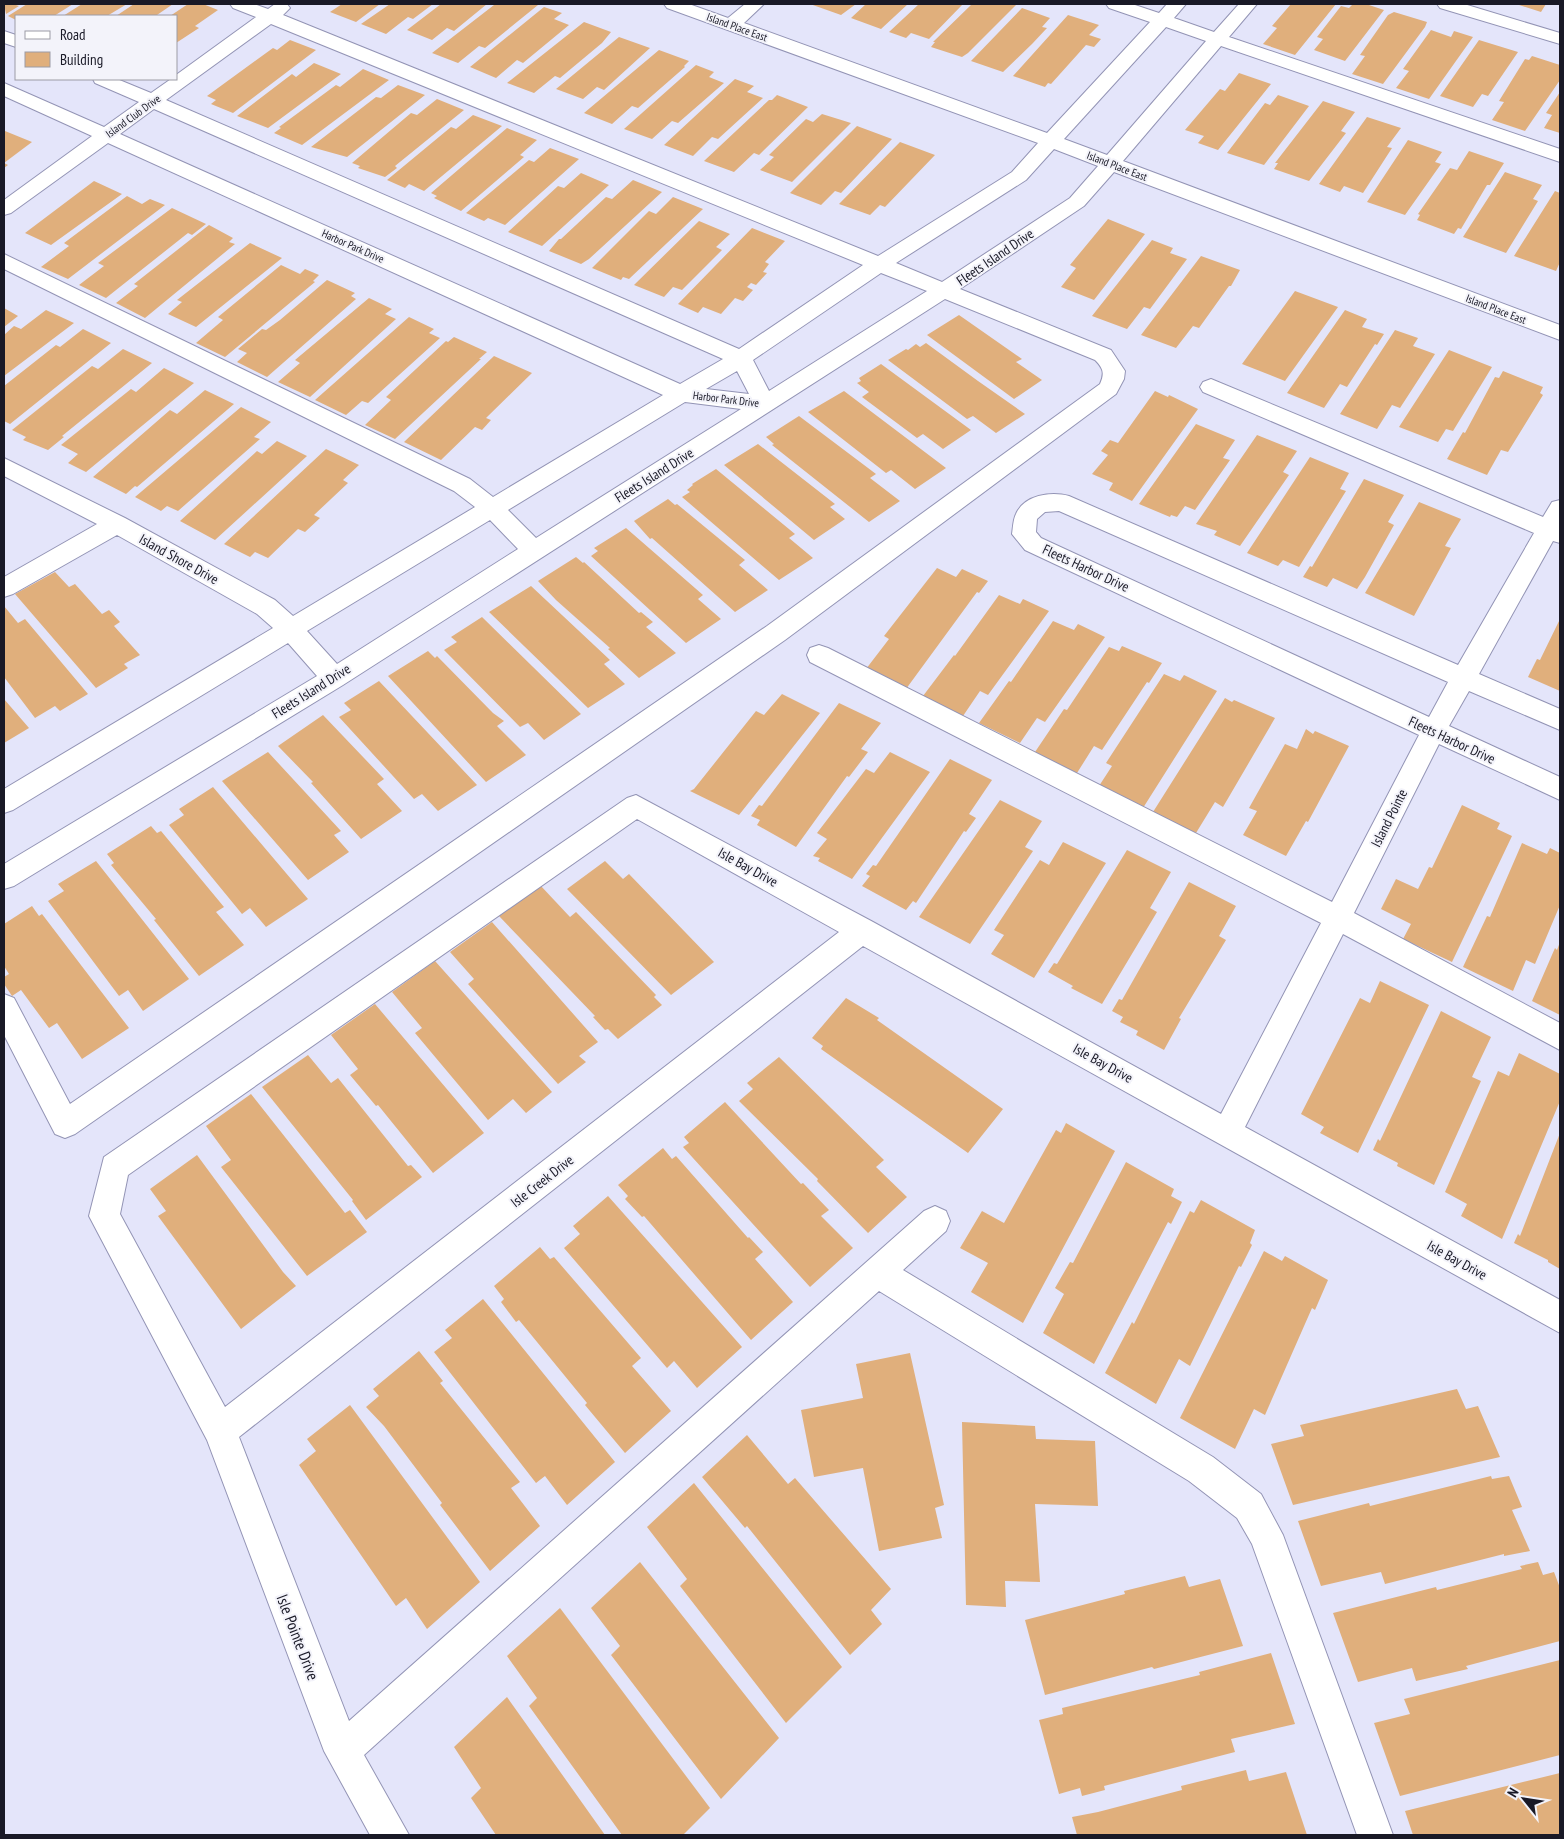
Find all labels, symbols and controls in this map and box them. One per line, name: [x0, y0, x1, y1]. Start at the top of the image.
street label: Island Place East: [705, 10, 769, 44]
legend: [15, 15, 178, 80]
text: Road: [60, 25, 86, 44]
text: Building: [60, 50, 103, 69]
street label: Island Club Drive: [103, 91, 164, 141]
street label: Island Place East: [1085, 148, 1149, 184]
street label: Fleets Island Drive: [953, 224, 1037, 289]
street label: Harbor Park Drive: [320, 226, 387, 266]
street label: Island Place East: [1464, 291, 1528, 327]
street label: Harbor Park Drive: [692, 388, 760, 410]
street label: Fleets Island Drive: [611, 444, 697, 506]
street label: Island Shore Drive: [136, 530, 222, 588]
street label: Fleets Harbor Drive: [1040, 540, 1132, 596]
street label: Fleets Island Drive: [268, 660, 354, 722]
street label: Fleets Harbor Drive: [1406, 712, 1498, 768]
street label: Island Pointe: [1367, 786, 1411, 850]
street label: Isle Bay Drive: [715, 843, 781, 891]
street label: Isle Bay Drive: [1070, 1039, 1136, 1087]
street label: Isle Creek Drive: [507, 1151, 577, 1211]
street label: Isle Bay Drive: [1424, 1236, 1490, 1284]
street label: Isle Pointe Drive: [272, 1591, 324, 1683]
north arrow: [1499, 1774, 1549, 1824]
text: N: [1503, 1785, 1522, 1800]

